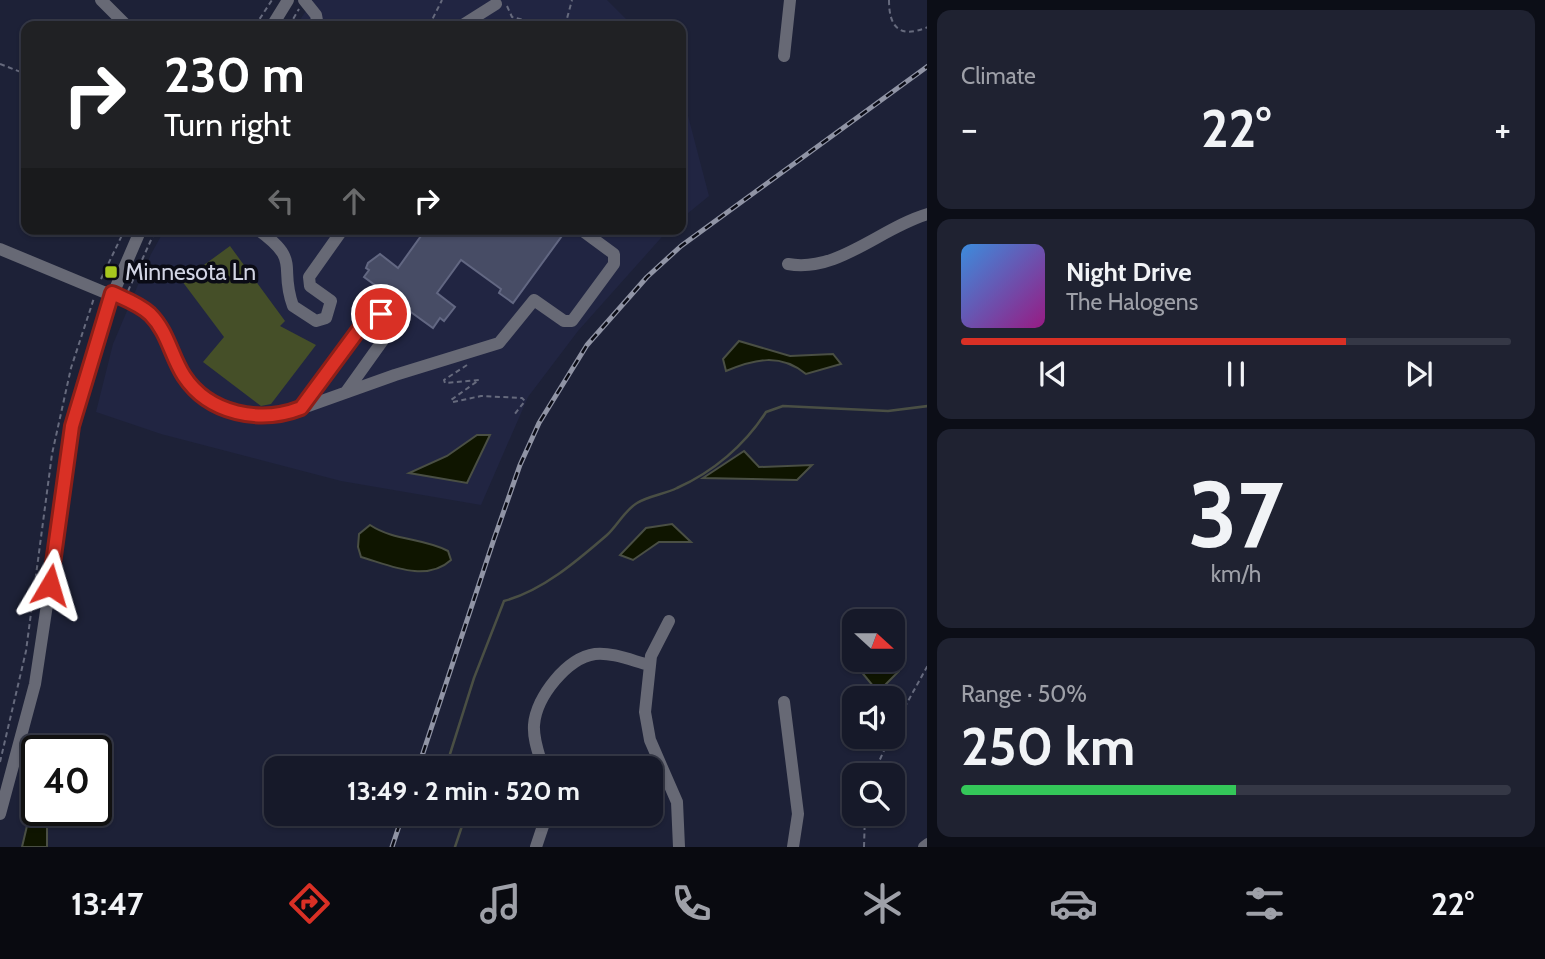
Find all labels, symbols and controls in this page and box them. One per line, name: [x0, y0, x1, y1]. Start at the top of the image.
text: 230 m: [164, 45, 305, 104]
icon: right: [49, 49, 140, 140]
text: Climate: [961, 62, 1036, 90]
text: 22°: [1201, 97, 1271, 160]
text: Turn right: [164, 105, 291, 144]
text: −: [961, 105, 978, 152]
text: +: [1494, 105, 1511, 152]
icon: left: [262, 182, 300, 220]
icon: ahead: [335, 182, 373, 220]
icon: right: [408, 182, 446, 220]
text: Night Drive: [1066, 256, 1192, 288]
place label: Minnesota Ln: [125, 258, 256, 286]
marker: Minnesota Ln: [103, 264, 119, 280]
pin: [351, 284, 411, 344]
text: The Halogens: [1066, 288, 1198, 316]
icon: arrive: [362, 295, 400, 333]
icon: previous: [1034, 355, 1072, 393]
icon: pause: [1217, 355, 1255, 393]
icon: next: [1400, 355, 1438, 393]
text: 37: [1188, 459, 1284, 570]
position arrow: [13, 548, 87, 622]
text: km/h: [1211, 560, 1261, 588]
north arrow: [842, 609, 905, 672]
map controls: [842, 609, 905, 826]
text: Range · 50%: [961, 680, 1087, 708]
button: sound: [842, 686, 905, 749]
text: 250 km: [961, 715, 1135, 778]
speed limit sign: 40: [21, 735, 112, 826]
button: search: [842, 763, 905, 826]
text: 13:49 · 2 min · 520 m: [347, 775, 580, 807]
icon: directions: [285, 879, 334, 928]
icon: music: [476, 879, 525, 928]
icon: phone: [667, 879, 716, 928]
icon: climate: [858, 879, 907, 928]
icon: car: [1049, 879, 1098, 928]
icon: filters: [1240, 879, 1289, 928]
text: 13:47: [71, 884, 143, 923]
text: 22°: [1431, 884, 1474, 923]

